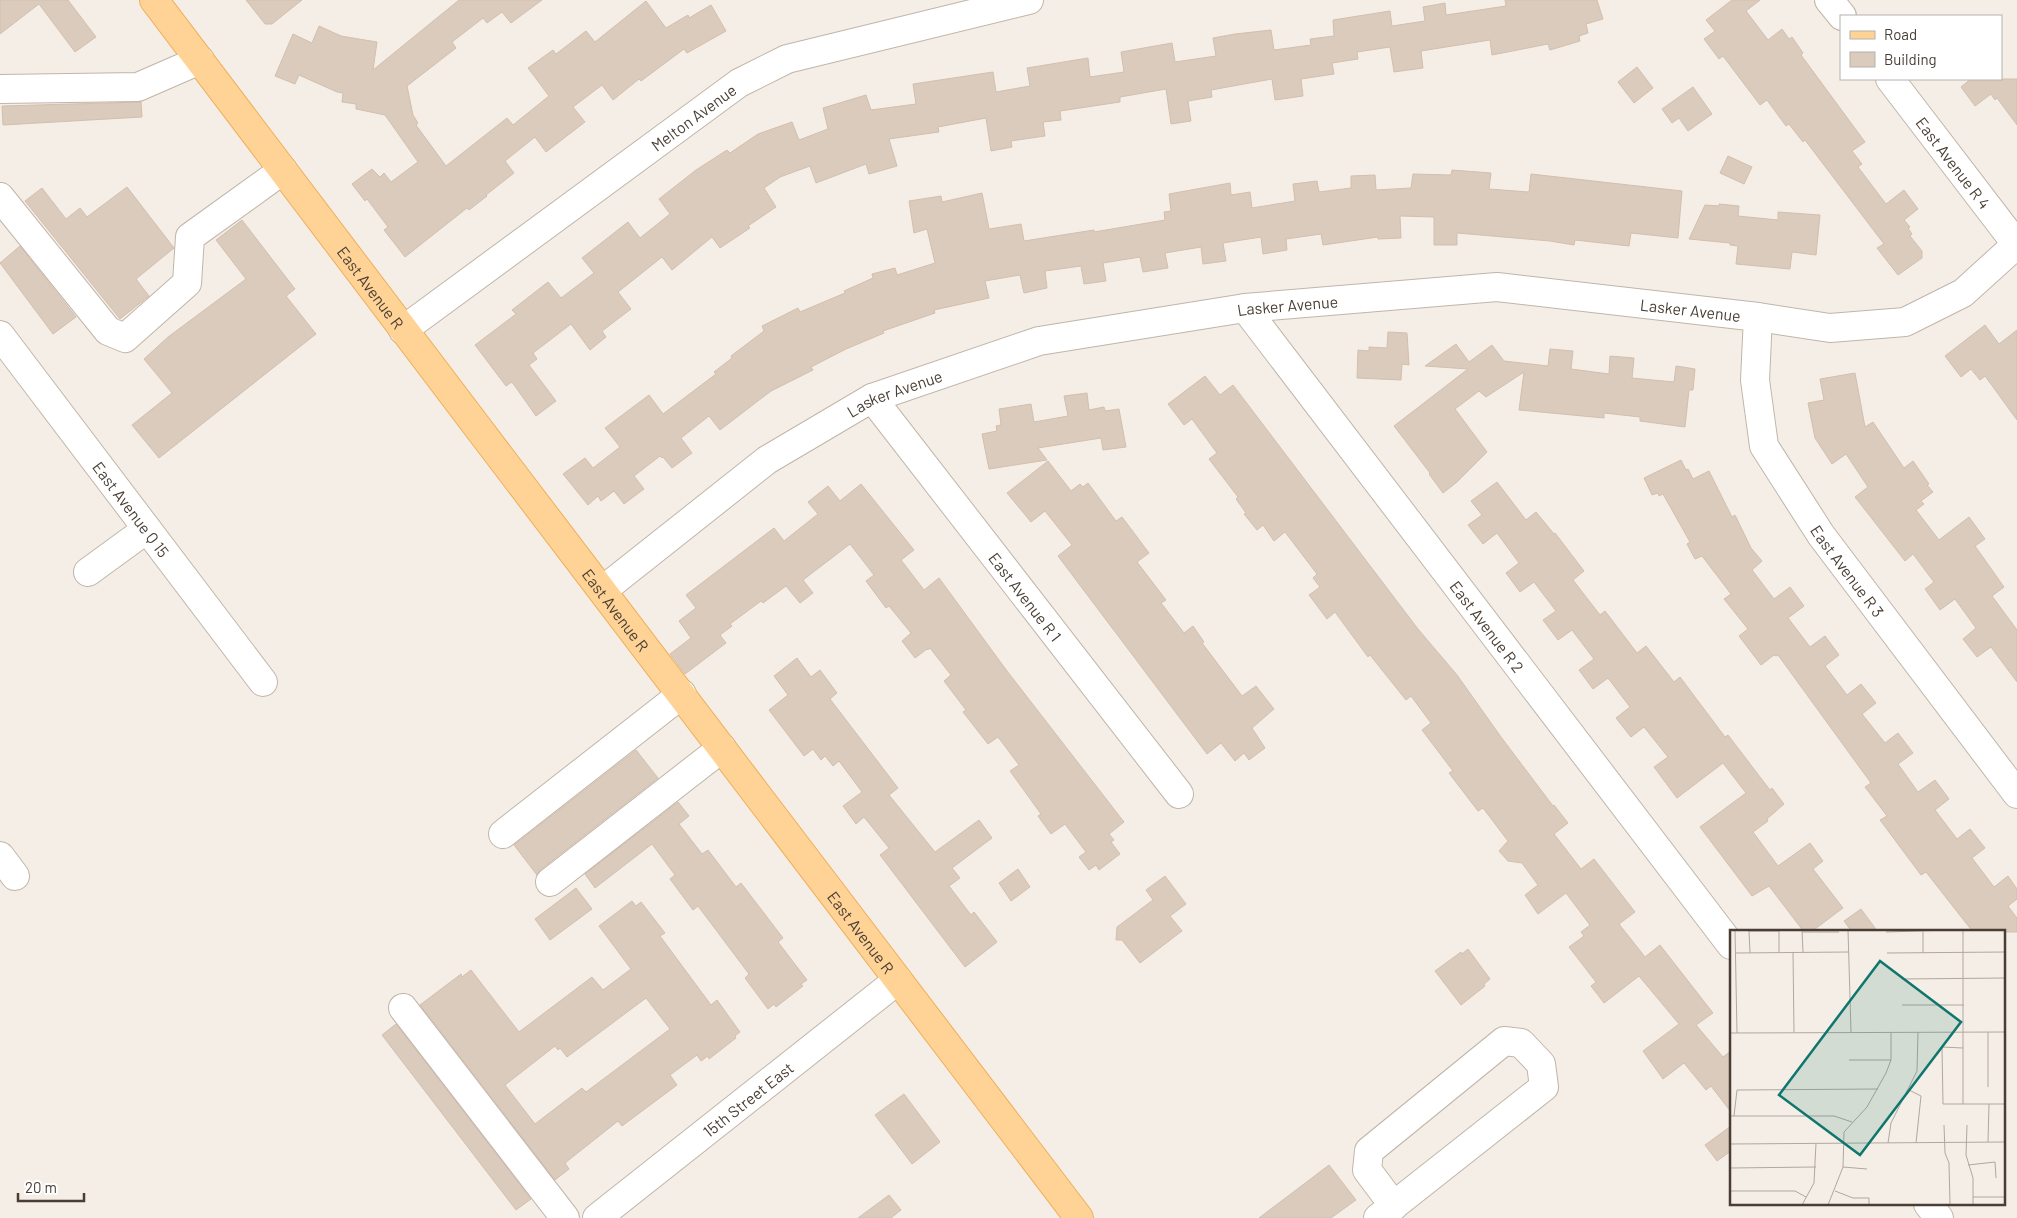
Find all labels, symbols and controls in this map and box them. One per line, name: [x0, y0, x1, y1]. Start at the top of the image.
legend: [1840, 15, 2002, 80]
text: Road: [1884, 25, 1917, 43]
text: Building: [1884, 50, 1937, 68]
street label: Melton Avenue: [647, 79, 739, 154]
street label: East Avenue R 4: [1913, 113, 1995, 212]
street label: East Avenue R: [334, 242, 409, 332]
street label: Lasker Avenue: [1236, 291, 1339, 319]
street label: Lasker Avenue: [1639, 294, 1742, 324]
street label: Lasker Avenue: [843, 365, 944, 420]
street label: East Avenue Q 15: [89, 457, 174, 560]
street label: East Avenue R 3: [1807, 521, 1889, 620]
street label: East Avenue R 1: [985, 548, 1066, 645]
street label: East Avenue R: [579, 565, 654, 655]
street label: East Avenue R 2: [1447, 576, 1529, 676]
street label: East Avenue R: [824, 887, 899, 977]
inset map: [1730, 930, 2004, 1206]
street label: 15th Street East: [699, 1057, 797, 1140]
scale bar: [18, 1170, 84, 1202]
text: 20 m: [25, 1178, 57, 1196]

